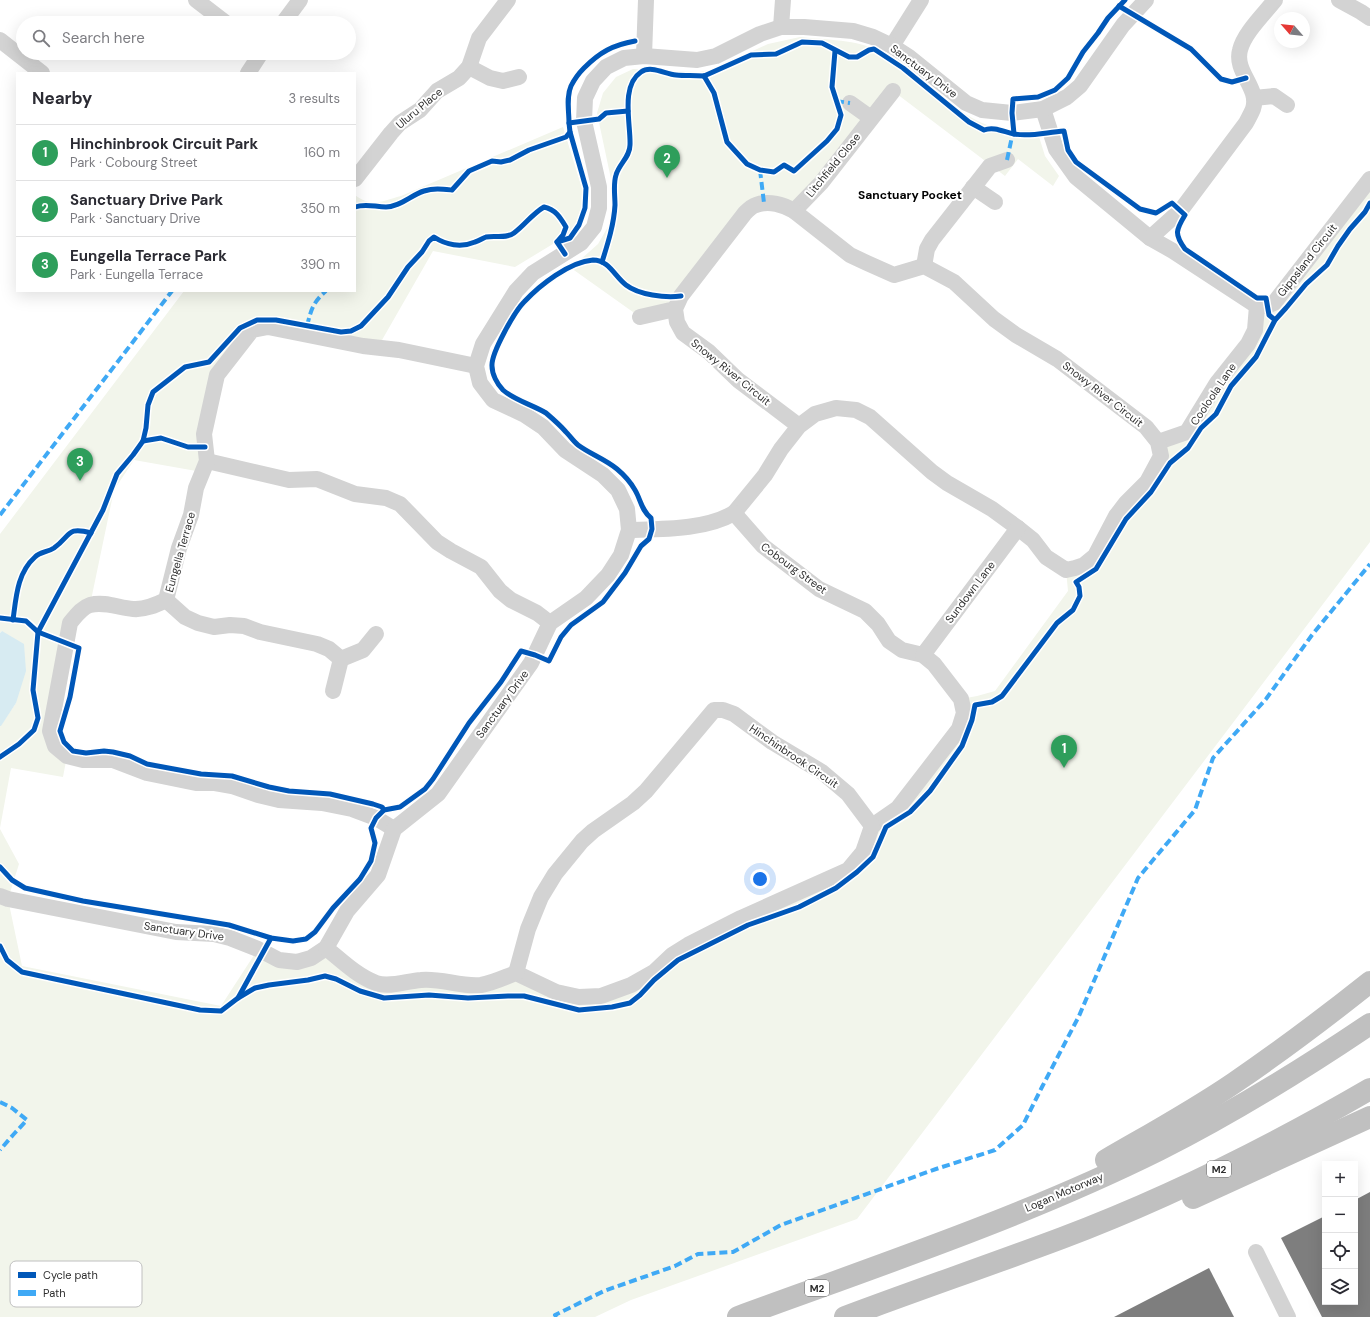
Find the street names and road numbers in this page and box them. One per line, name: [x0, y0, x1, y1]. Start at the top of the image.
street label: Sanctuary Drive: [888, 41, 960, 101]
street label: Uluru Place: [393, 84, 445, 132]
street label: Litchfield Close: [803, 130, 863, 200]
street label: Gippsland Circuit: [1274, 221, 1340, 299]
street label: Snowy River Circuit: [688, 336, 774, 408]
street label: Snowy River Circuit: [1060, 358, 1146, 430]
street label: Cooloola Lane: [1187, 360, 1239, 428]
street label: Eungella Terrace: [162, 510, 198, 594]
street label: Cobourg Street: [758, 539, 830, 597]
street label: Sundown Lane: [942, 558, 998, 626]
street label: Sanctuary Drive: [473, 667, 531, 741]
street label: Hinchinbrook Circuit: [747, 721, 841, 791]
street label: Sanctuary Drive: [143, 918, 225, 944]
road number: M2: [1207, 1161, 1231, 1177]
street label: Logan Motorway: [1023, 1169, 1105, 1215]
road number: M2: [805, 1280, 829, 1296]

